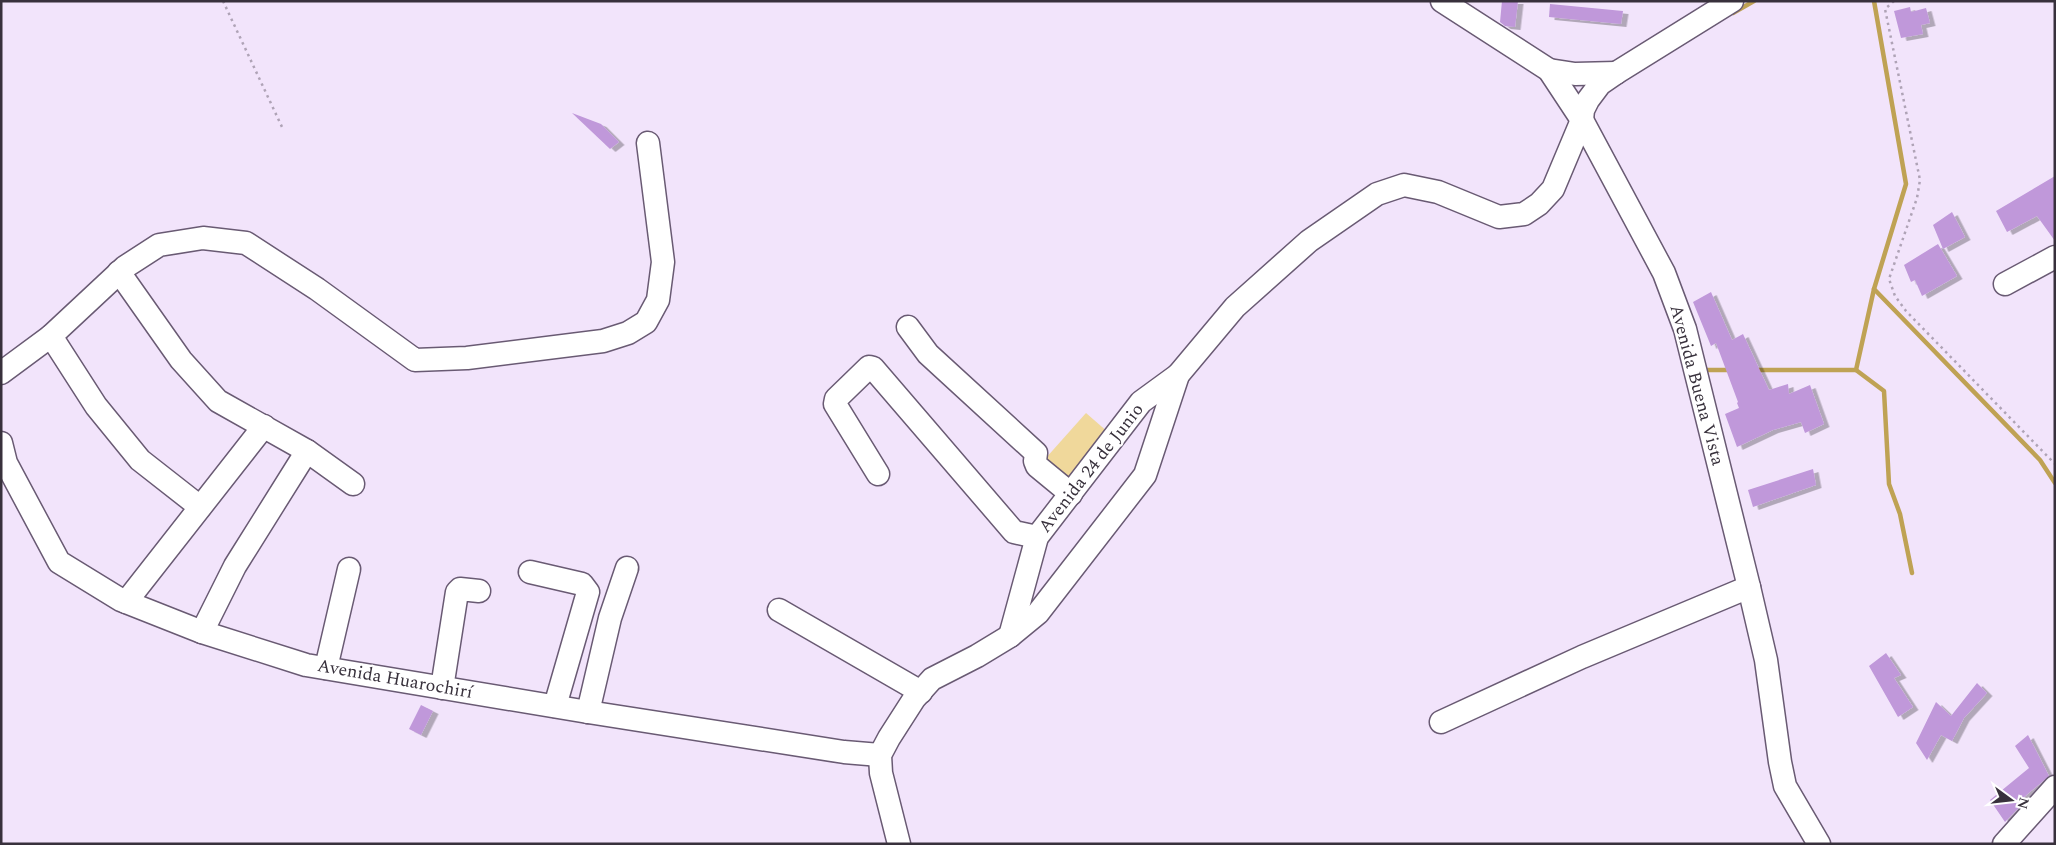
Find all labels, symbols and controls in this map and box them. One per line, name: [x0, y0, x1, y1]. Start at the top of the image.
street label: Avenida Buena Vista: [1663, 302, 1732, 469]
street label: Avenida 24 de Junio: [1032, 397, 1150, 539]
street label: Avenida Huarochirí: [315, 652, 476, 706]
north arrow: [1986, 775, 2036, 825]
text: N: [2011, 795, 2035, 811]

